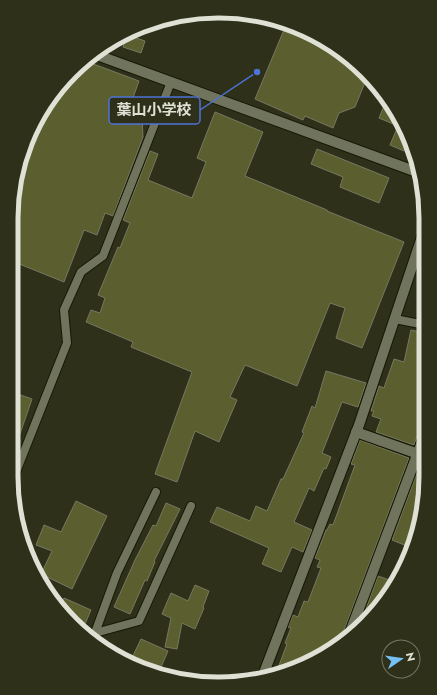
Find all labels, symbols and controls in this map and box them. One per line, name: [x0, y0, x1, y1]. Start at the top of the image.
callout: 葉山小学校: [109, 97, 200, 124]
text: 葉山小学校: [116, 99, 192, 121]
north arrow: [381, 639, 421, 679]
text: N: [402, 651, 420, 663]

